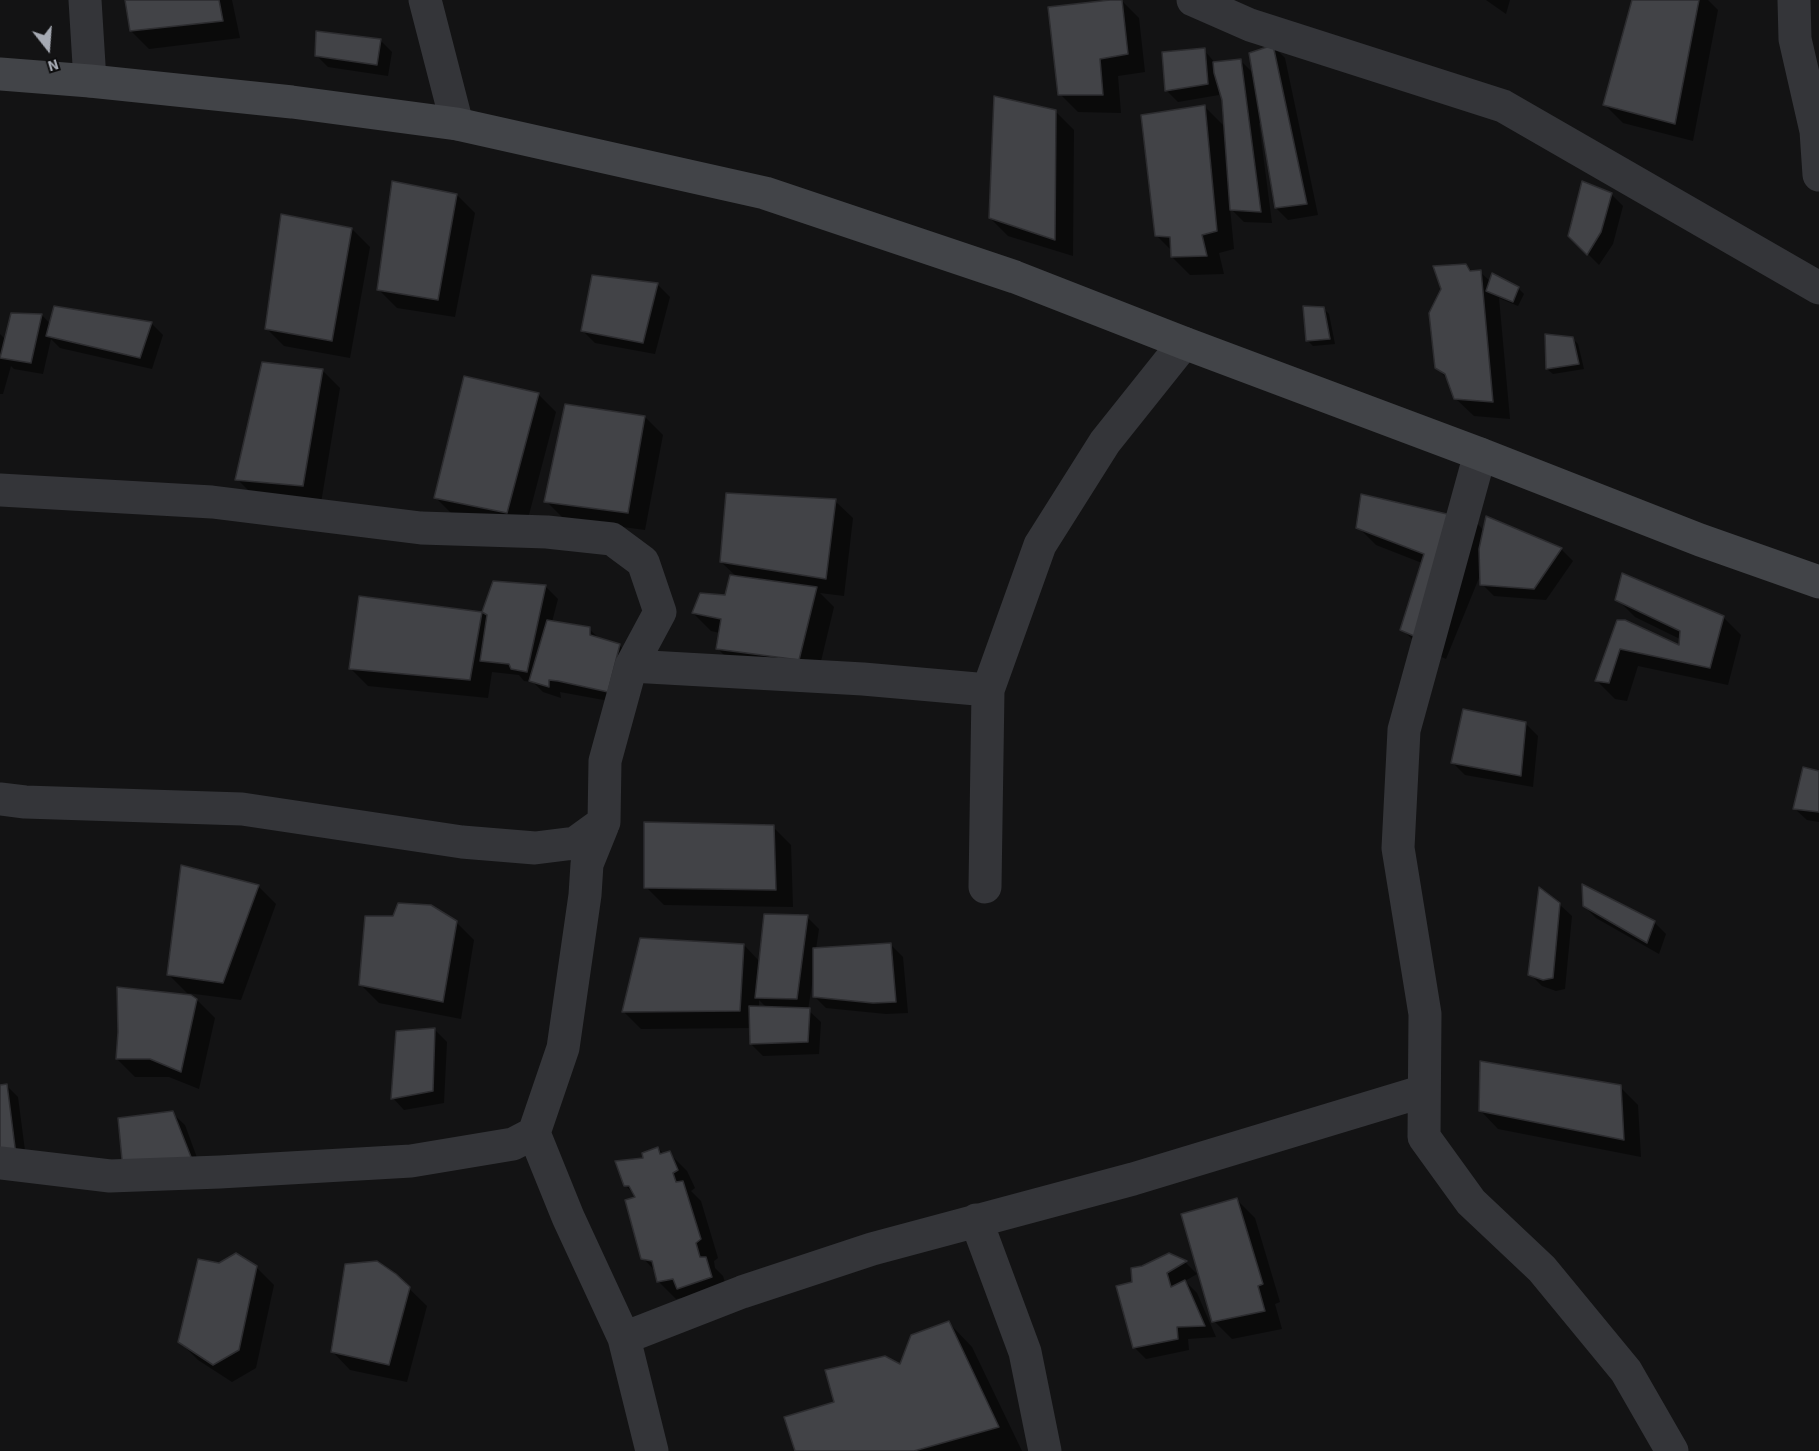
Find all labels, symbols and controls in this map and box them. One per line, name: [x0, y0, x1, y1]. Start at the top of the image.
north arrow: [18, 18, 78, 78]
text: N: [45, 53, 62, 77]

